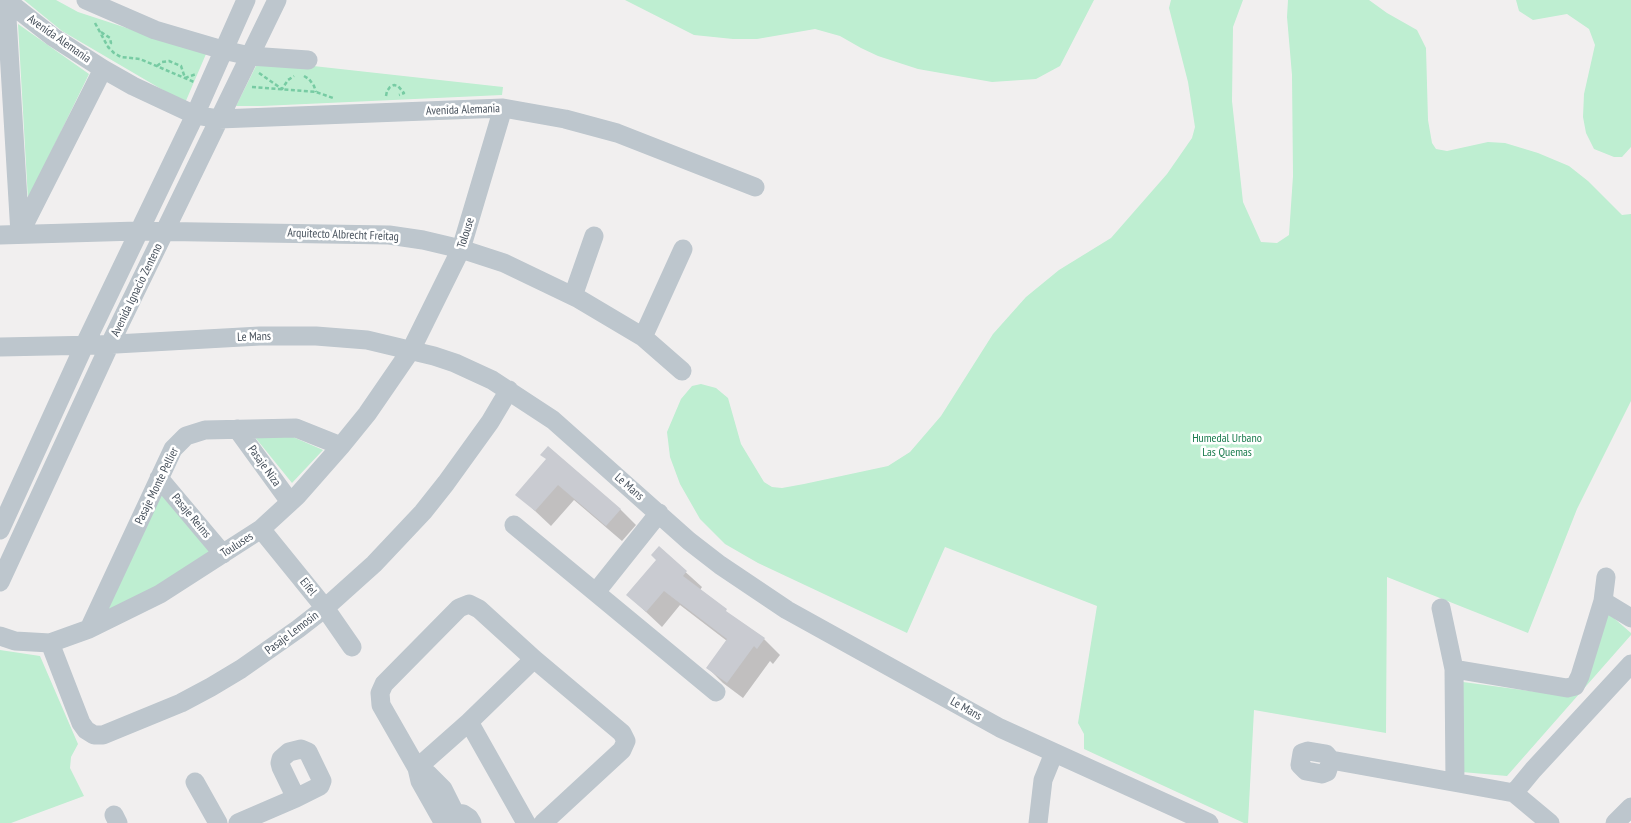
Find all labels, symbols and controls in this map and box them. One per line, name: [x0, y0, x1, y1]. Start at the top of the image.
street label: Avenida Alemania: [25, 12, 93, 66]
street label: Avenida Alemania: [426, 102, 500, 118]
street label: Tolouse: [454, 216, 478, 250]
street label: Arquitecto Albrecht Freitag: [287, 226, 399, 244]
street label: Avenida Ignacio Zenteno: [108, 241, 166, 339]
street label: Le Mans: [237, 329, 271, 345]
park label: Humedal Urbano Las Quemas: [1192, 432, 1262, 460]
street label: Pasaje Niza: [244, 443, 284, 489]
street label: Pasaje Monte Pellier: [132, 445, 182, 527]
street label: Le Mans: [612, 471, 646, 503]
street label: Pasaje Reims: [168, 491, 214, 541]
street label: Touluses: [218, 529, 256, 561]
street label: Eifel: [297, 575, 319, 599]
street label: Pasaje Lemosin: [262, 608, 322, 658]
street label: Le Mans: [948, 695, 984, 723]

